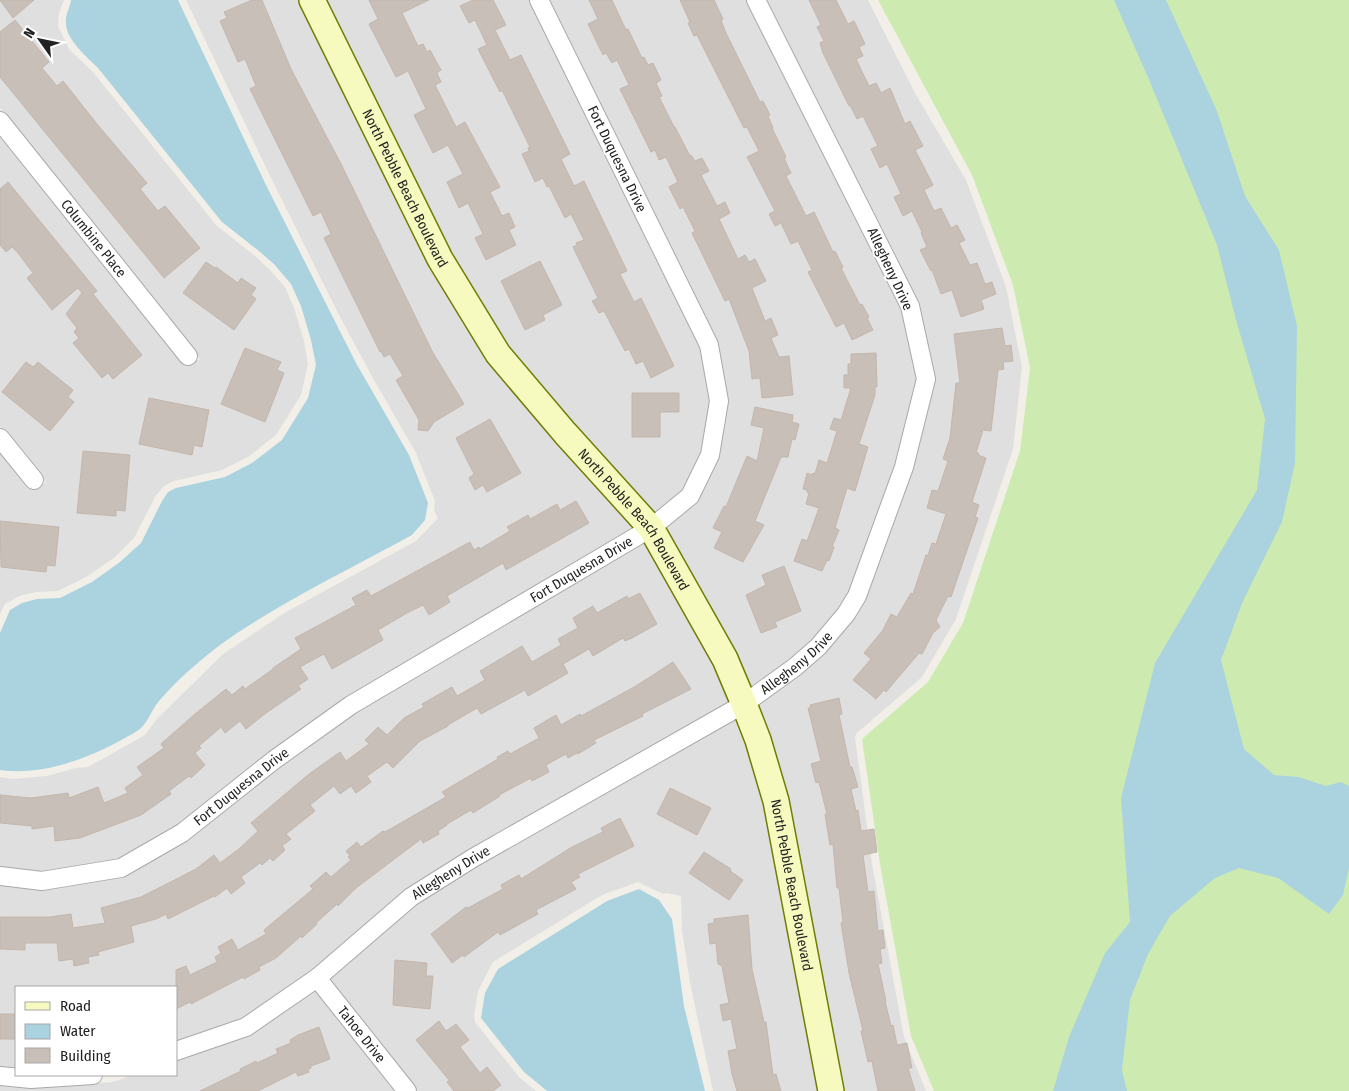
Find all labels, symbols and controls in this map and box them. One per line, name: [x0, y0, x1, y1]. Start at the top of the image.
north arrow: [15, 15, 65, 65]
text: N: [20, 25, 39, 41]
street label: Fort Duquesna Drive: [584, 103, 650, 215]
street label: North Pebble Beach Boulevard: [359, 106, 452, 271]
street label: Columbine Place: [57, 196, 130, 281]
street label: Allegheny Drive: [864, 225, 917, 313]
street label: North Pebble Beach Boulevard: [575, 445, 693, 593]
street label: Fort Duquesna Drive: [527, 532, 636, 606]
street label: Allegheny Drive: [757, 628, 836, 698]
street label: Fort Duquesna Drive: [190, 744, 292, 829]
street label: North Pebble Beach Boulevard: [767, 798, 817, 972]
street label: Allegheny Drive: [408, 842, 493, 903]
legend: [15, 986, 178, 1076]
text: Road: [60, 997, 91, 1015]
street label: Tahoe Drive: [334, 1003, 390, 1066]
text: Water: [60, 1022, 96, 1040]
text: Building: [60, 1047, 111, 1065]

